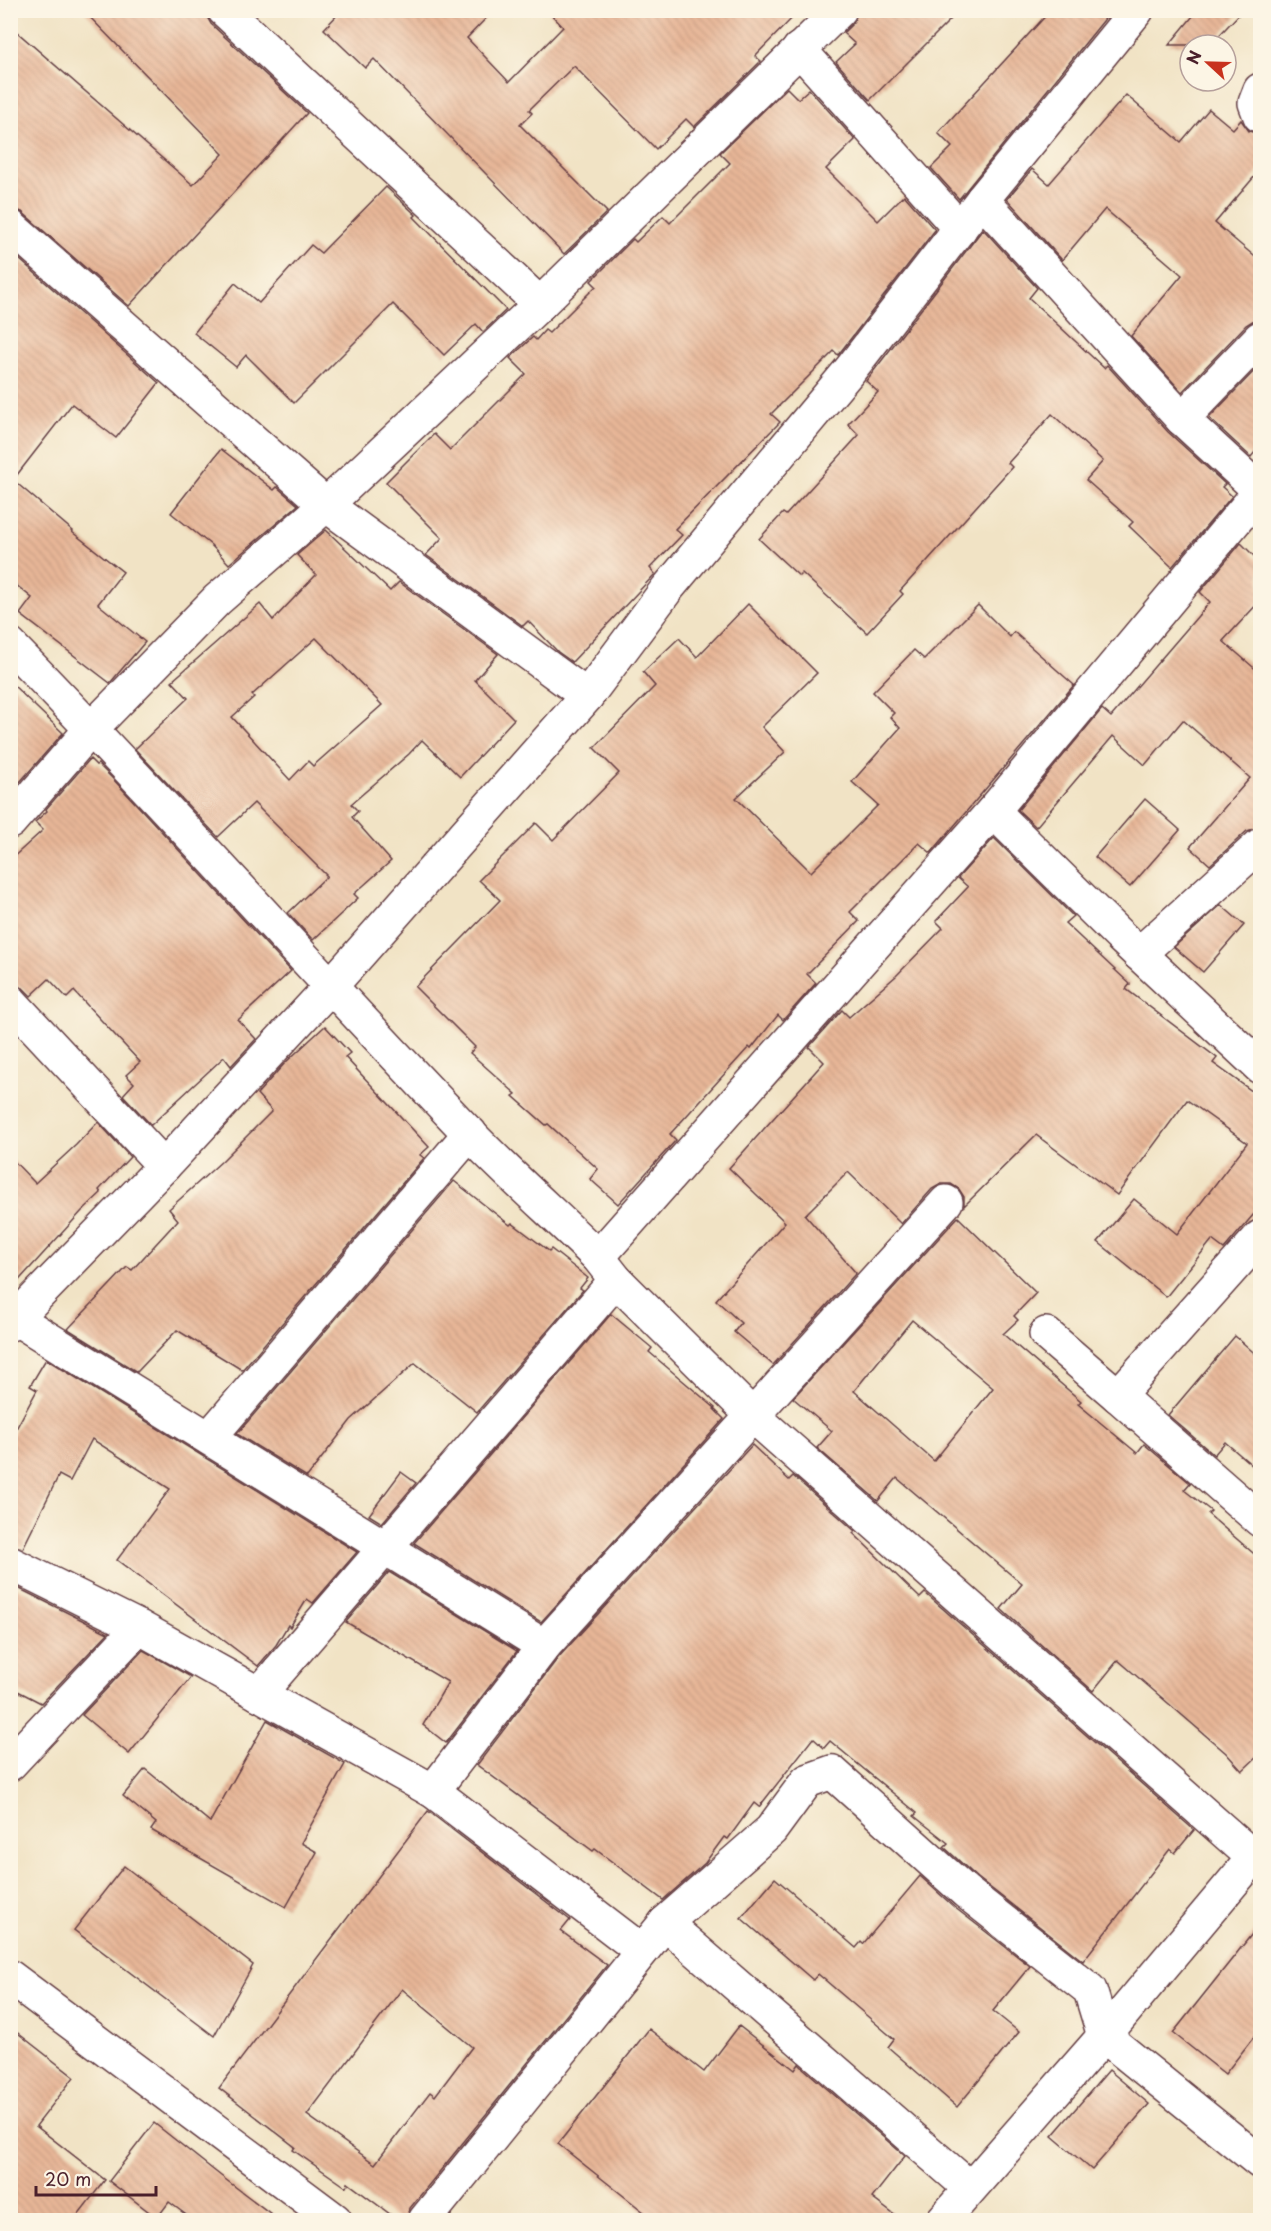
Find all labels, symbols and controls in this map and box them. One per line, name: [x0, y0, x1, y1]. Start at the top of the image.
north arrow: [1178, 33, 1238, 93]
text: N: [1180, 47, 1207, 67]
scale bar: [36, 2159, 156, 2197]
text: 20 m: [45, 2165, 91, 2192]

